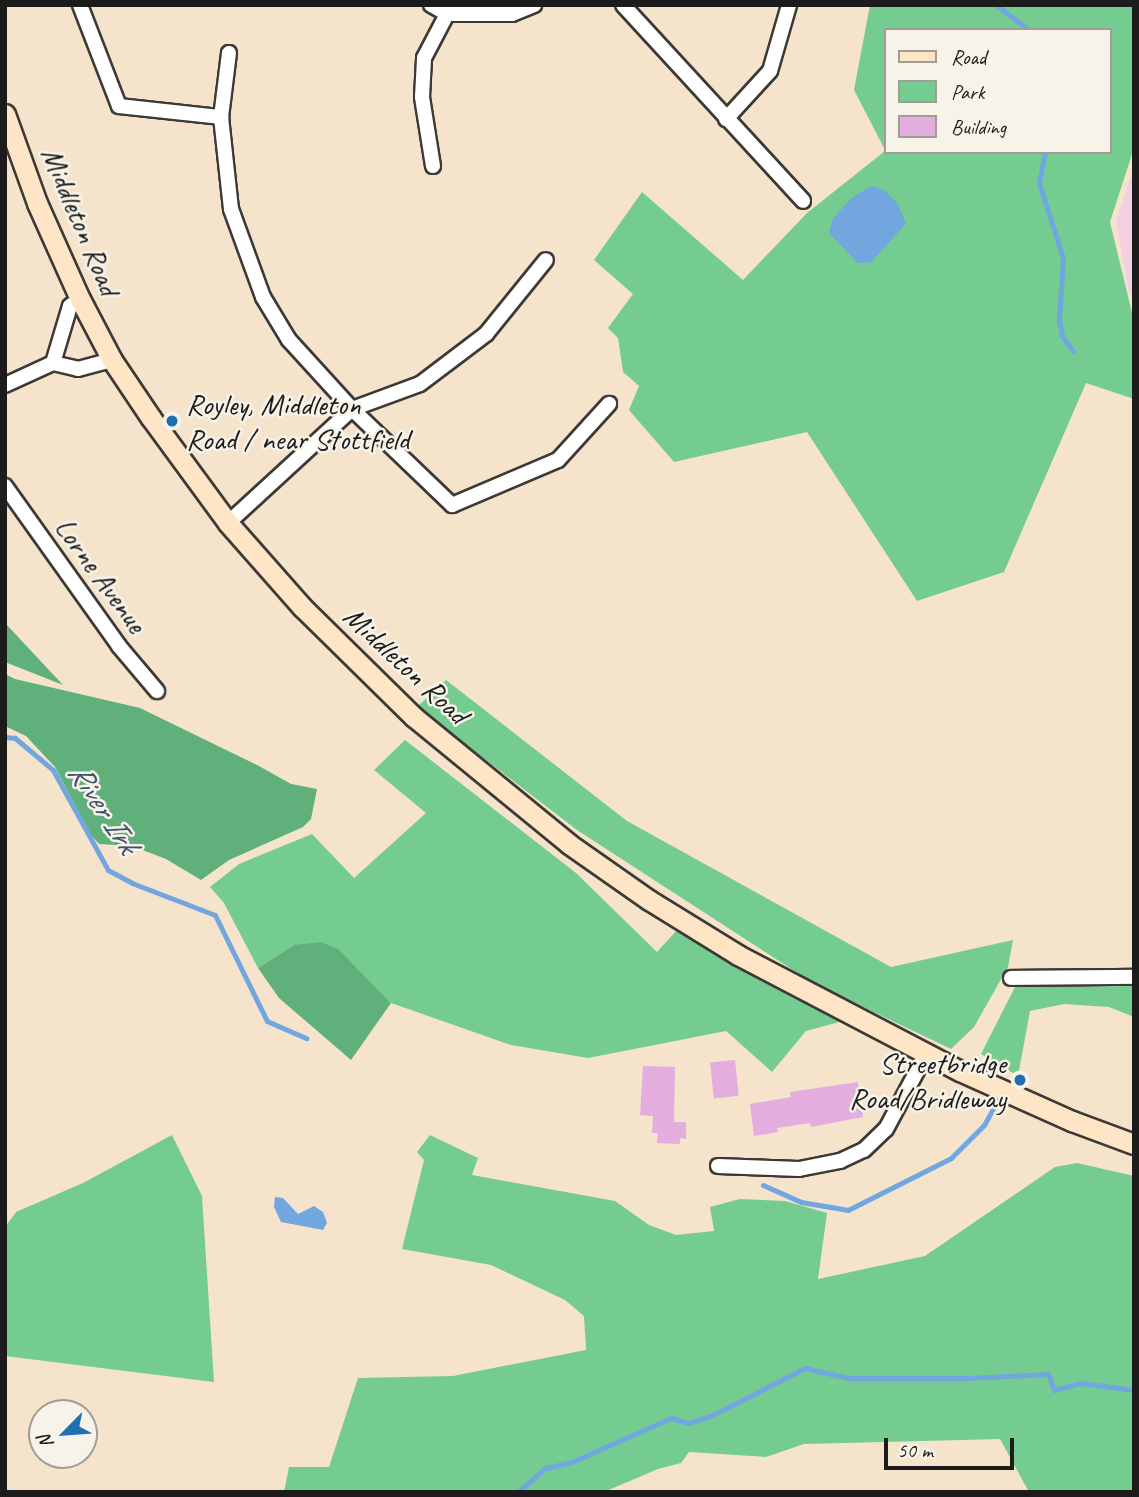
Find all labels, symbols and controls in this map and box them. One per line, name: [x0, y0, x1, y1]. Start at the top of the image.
legend: [884, 28, 1111, 154]
text: Road: [951, 44, 986, 70]
text: Park: [951, 79, 984, 105]
text: Building: [951, 114, 1006, 140]
street label: Middleton Road: [34, 142, 128, 300]
place label: Royley, Middleton Road / near Stottfield: [186, 386, 410, 456]
marker: Royley, Middleton Road / near Stottfield: [164, 413, 180, 429]
street label: Lorne Avenue: [47, 510, 155, 640]
street label: Middleton Road: [336, 598, 476, 732]
water label: River Irk: [60, 756, 146, 860]
place label: Streetbridge Road/Bridleway: [849, 1045, 1006, 1116]
marker: Streetbridge Road/Bridleway: [1012, 1072, 1028, 1088]
north arrow: [28, 1399, 98, 1469]
scale bar: [887, 1424, 1016, 1468]
text: N: [32, 1432, 59, 1452]
text: 50 m: [897, 1437, 933, 1463]

